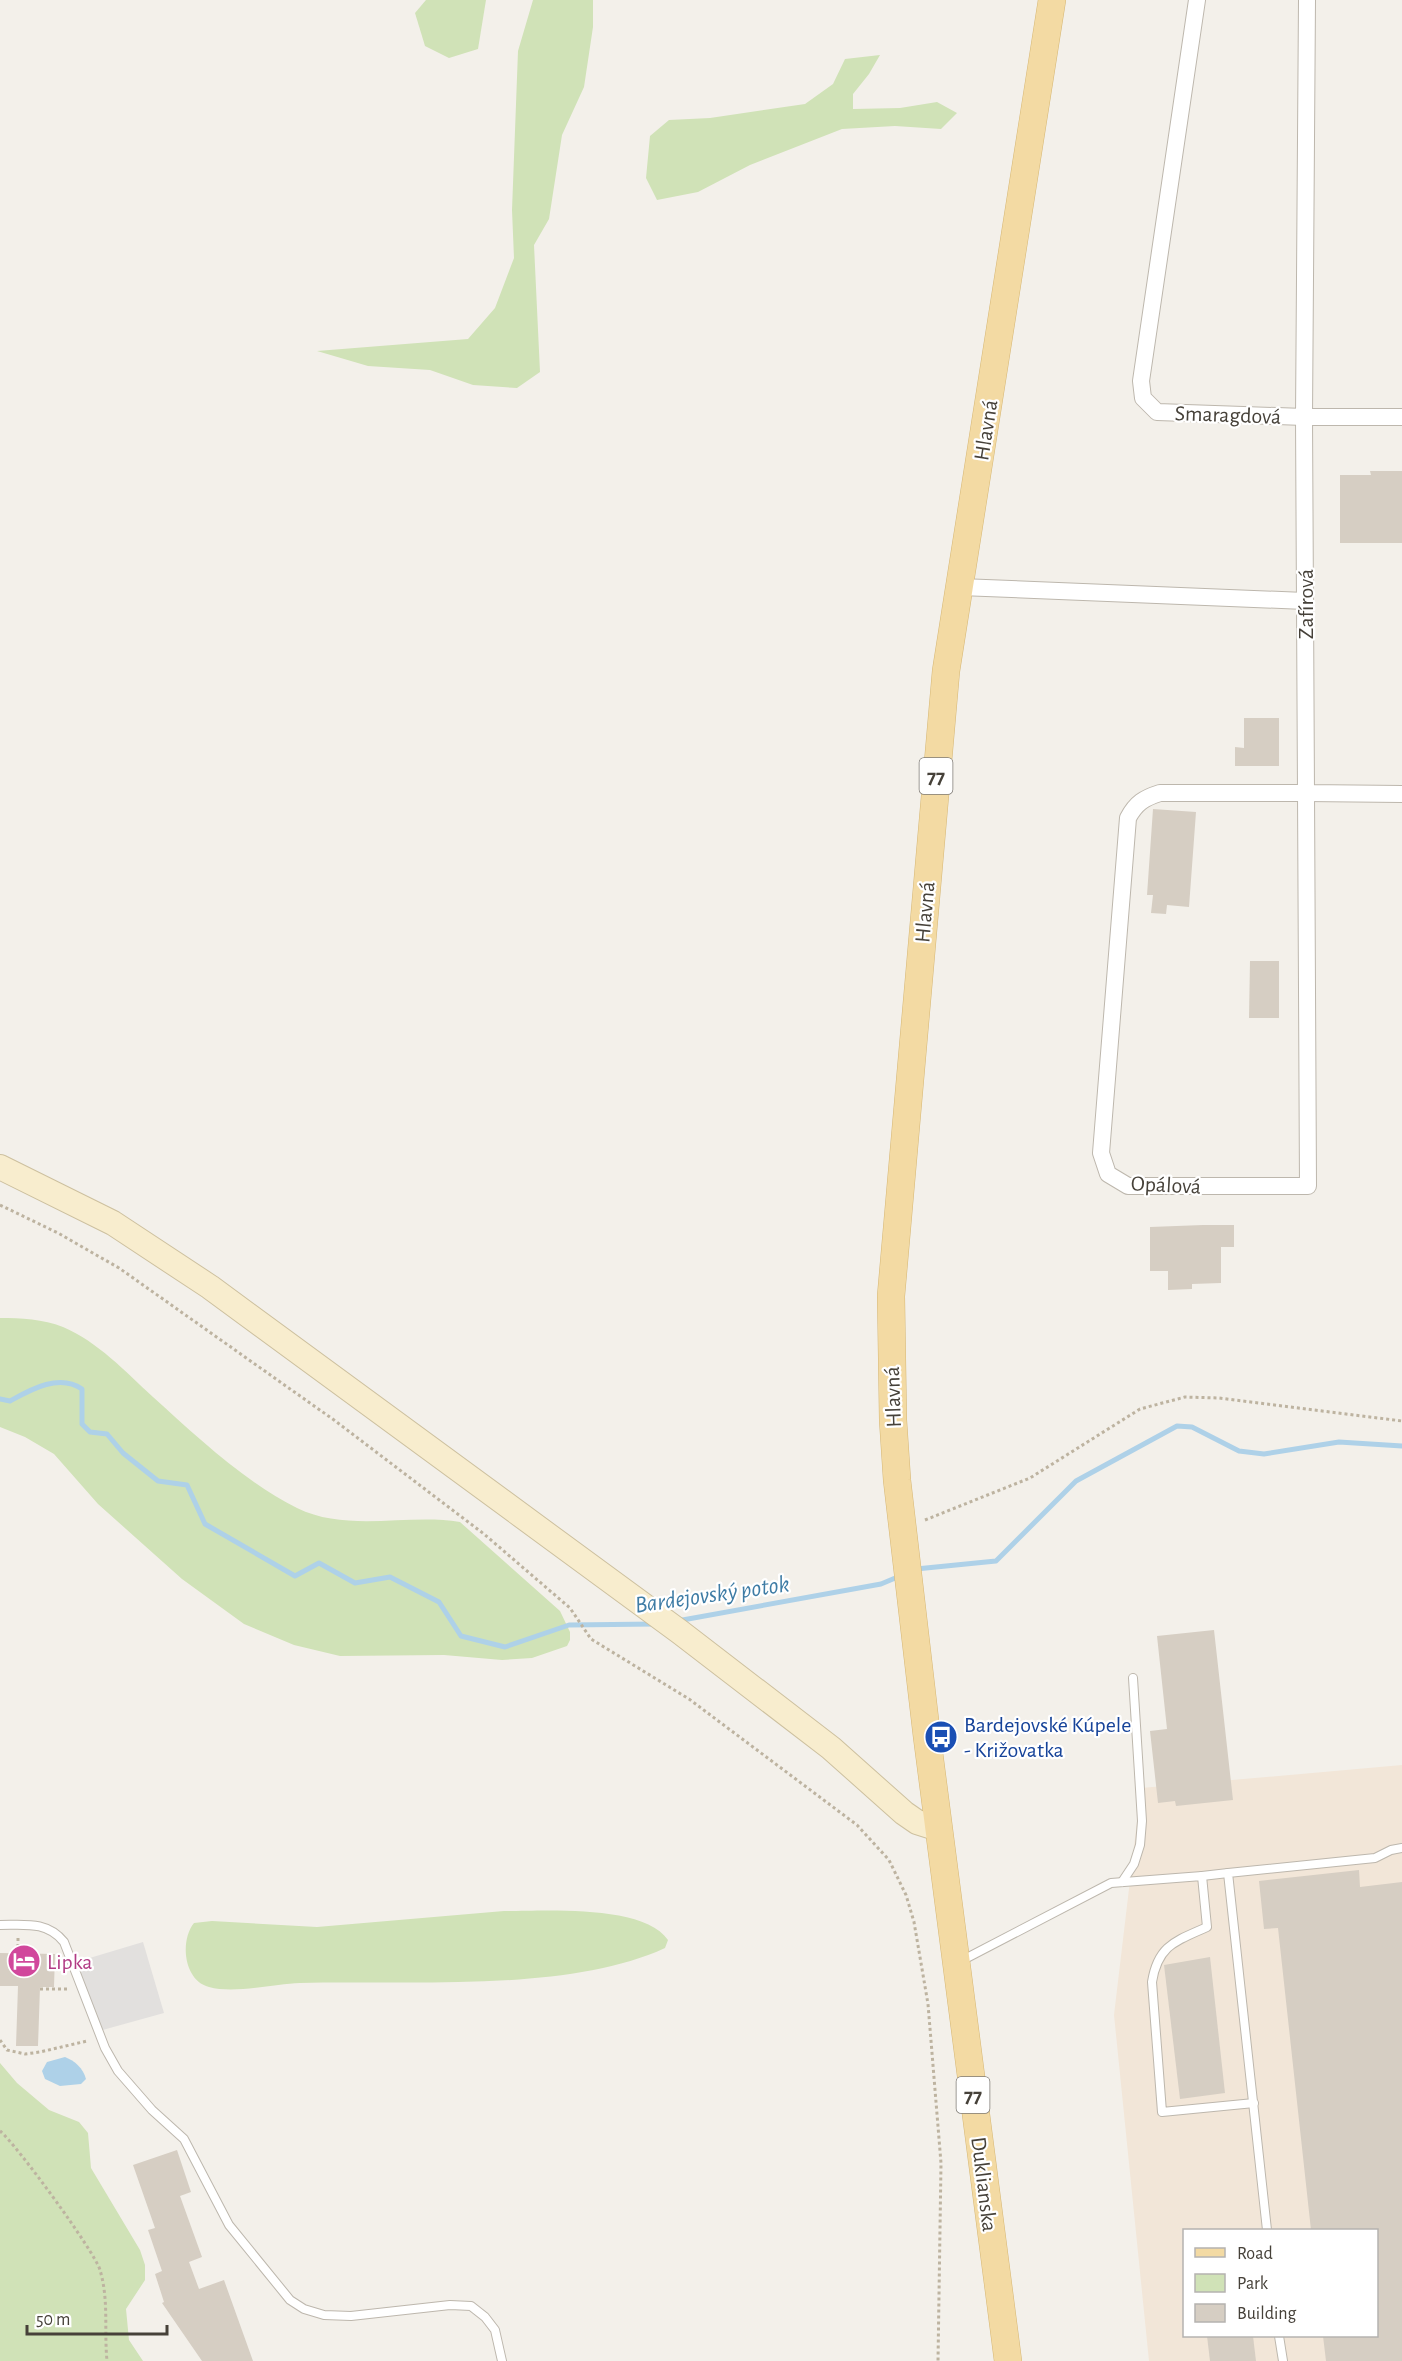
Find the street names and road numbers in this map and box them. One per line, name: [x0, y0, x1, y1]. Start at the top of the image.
street label: Hlavná: [970, 398, 1002, 462]
street label: Smaragdová: [1174, 402, 1282, 428]
street label: Zafírová: [1295, 569, 1317, 639]
road number: 77: [920, 758, 952, 794]
street label: Hlavná: [911, 881, 939, 943]
street label: Opálová: [1130, 1172, 1202, 1198]
street label: Hlavná: [881, 1366, 905, 1428]
road number: 77: [956, 2077, 990, 2113]
street label: Duklianska: [967, 2135, 1001, 2233]

